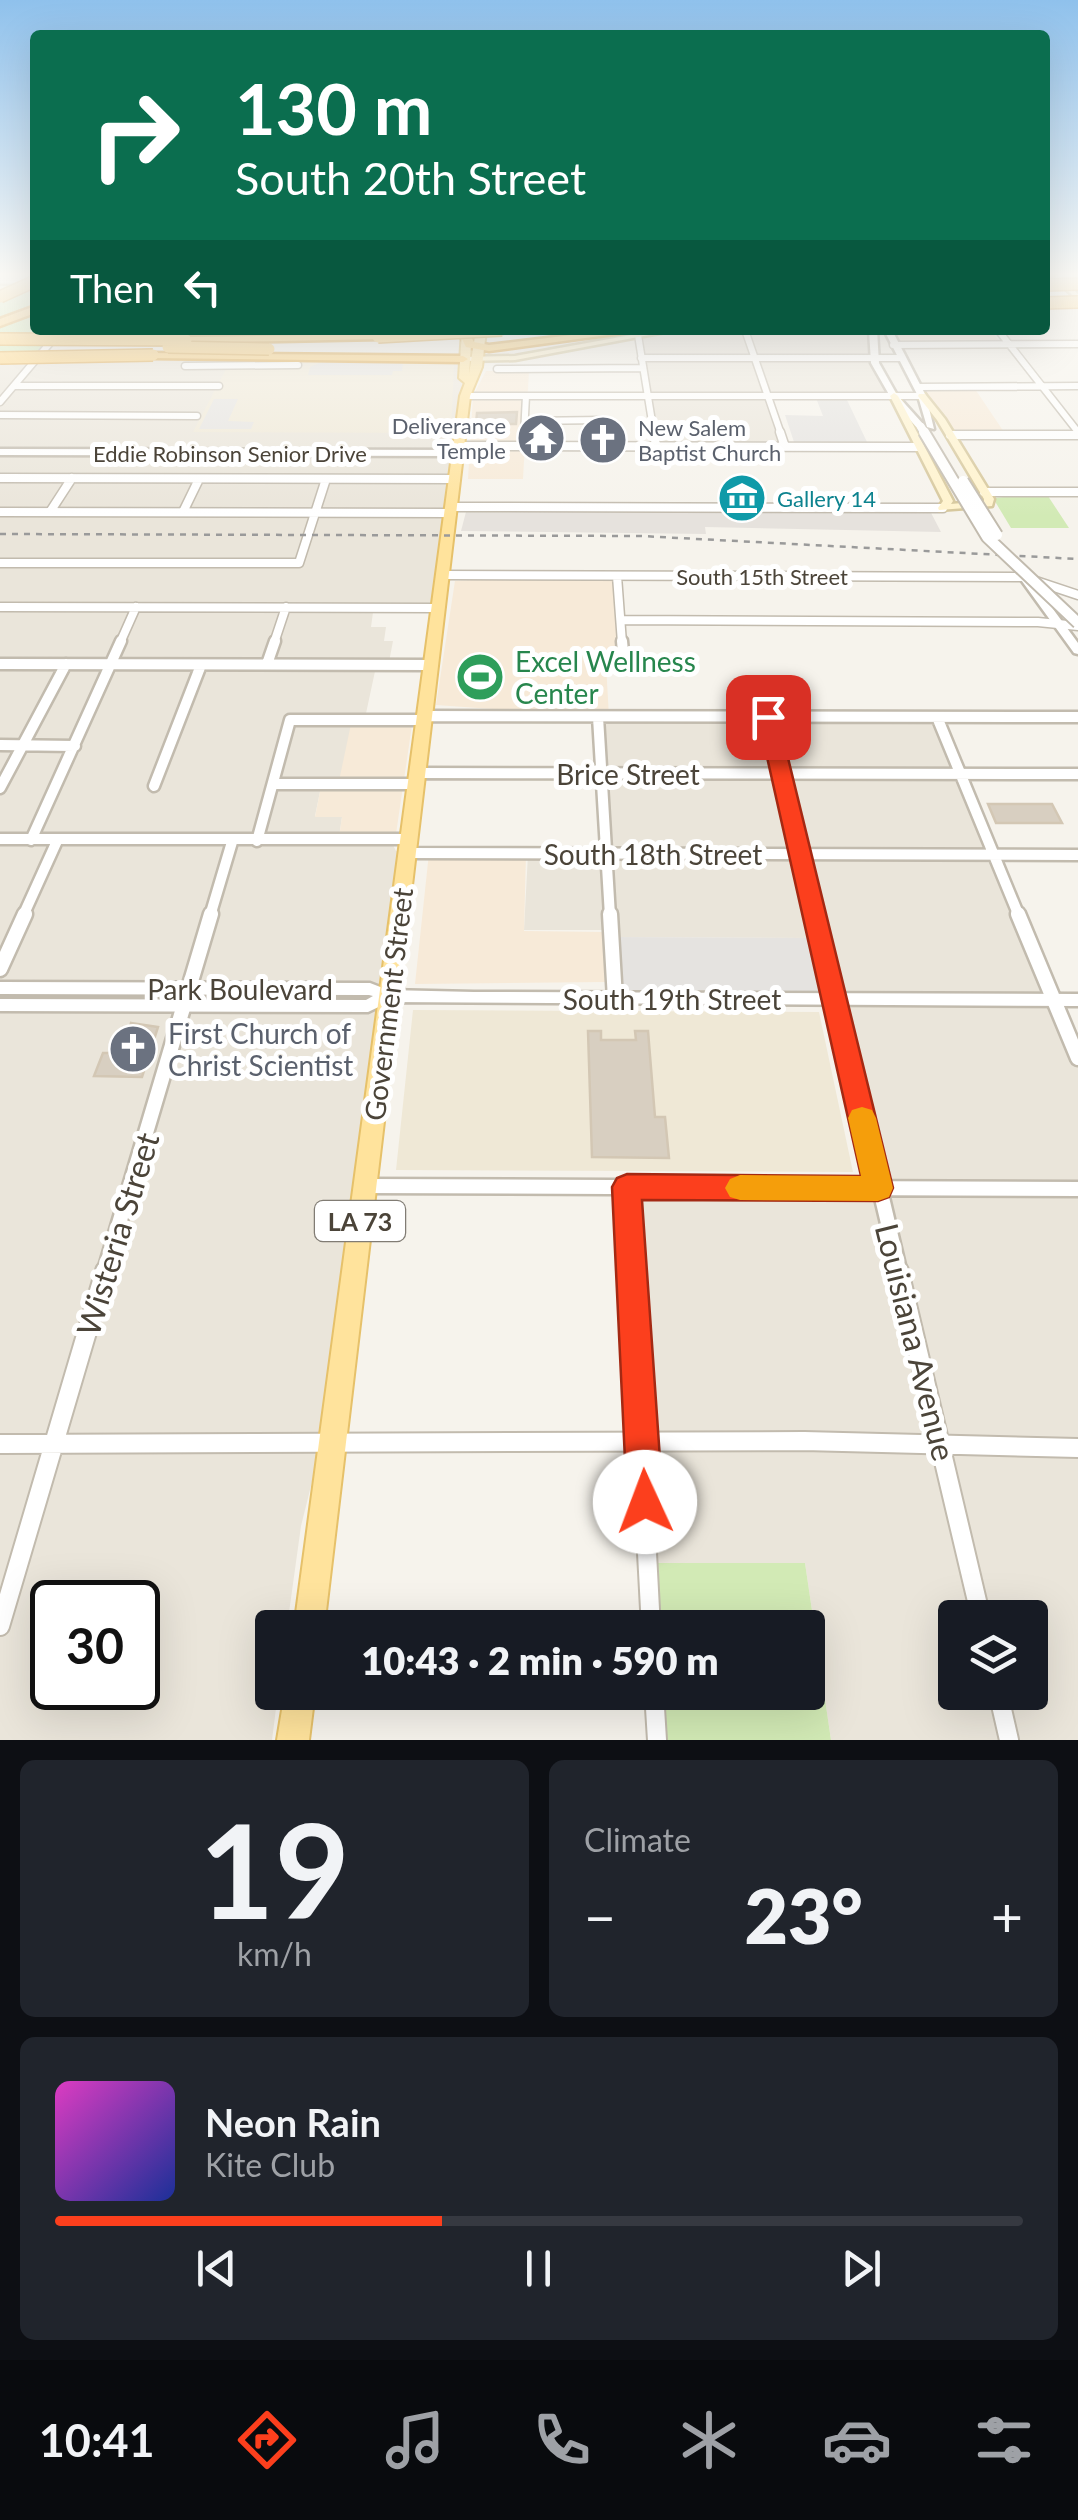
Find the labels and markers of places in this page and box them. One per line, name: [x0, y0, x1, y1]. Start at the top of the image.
place label: Deliverance Temple: [392, 412, 506, 464]
temple icon: Deliverance Temple: [515, 412, 567, 464]
church icon: New Salem Baptist Church: [577, 414, 629, 466]
place label: New Salem Baptist Church: [638, 414, 781, 466]
museum icon: Gallery 14: [716, 472, 768, 524]
place label: Gallery 14: [777, 485, 876, 512]
place label: Excel Wellness Center: [515, 644, 696, 710]
sports icon: Excel Wellness Center: [454, 651, 506, 703]
pin: [726, 675, 811, 760]
place label: First Church of Christ Scientist: [168, 1016, 353, 1082]
church icon: First Church of Christ Scientist: [107, 1023, 159, 1075]

